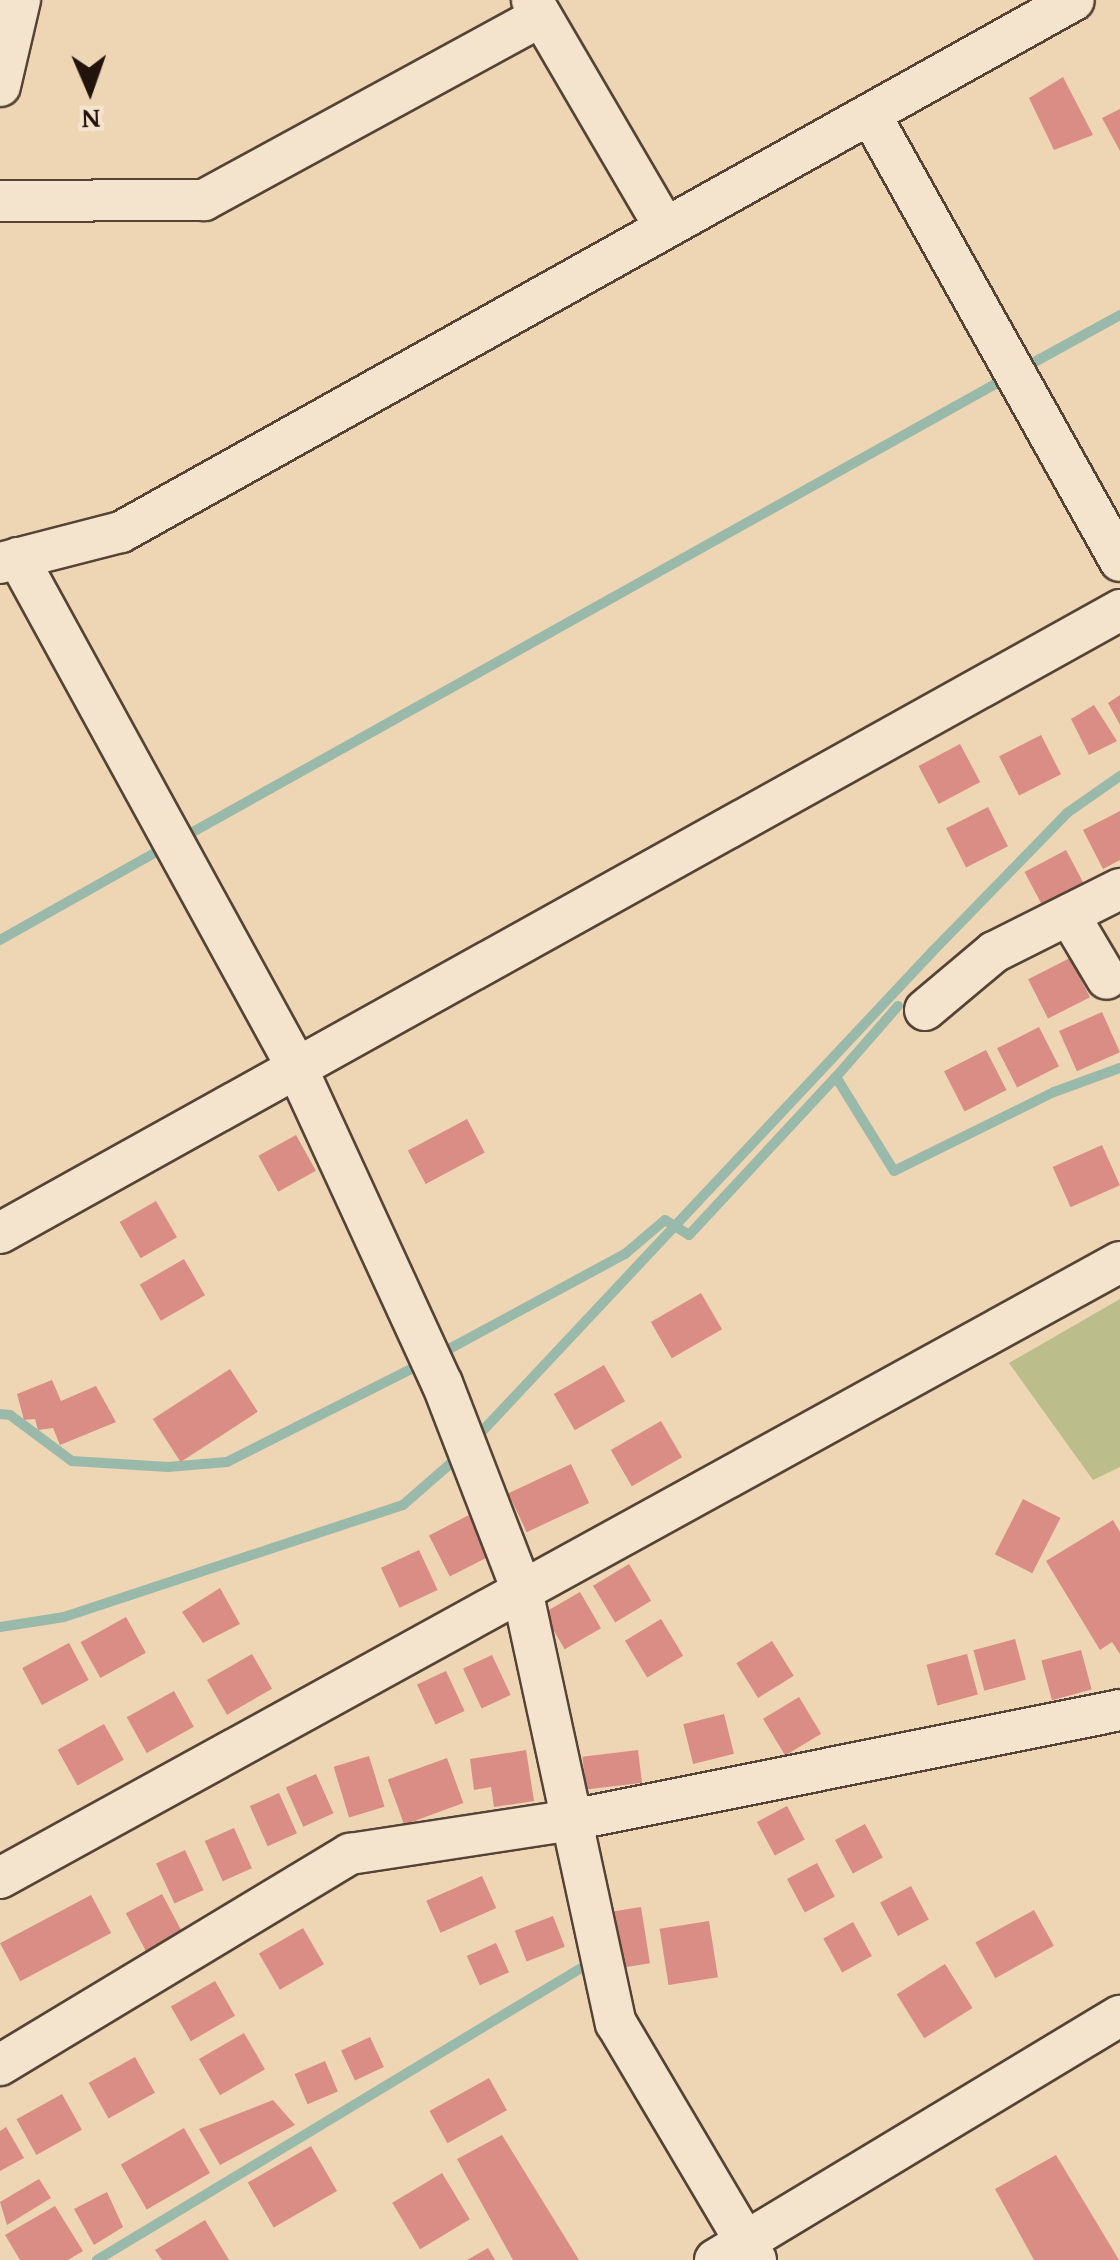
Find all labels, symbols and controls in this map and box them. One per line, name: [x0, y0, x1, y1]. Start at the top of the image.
north arrow: [40, 40, 140, 140]
text: N: [81, 100, 101, 141]

